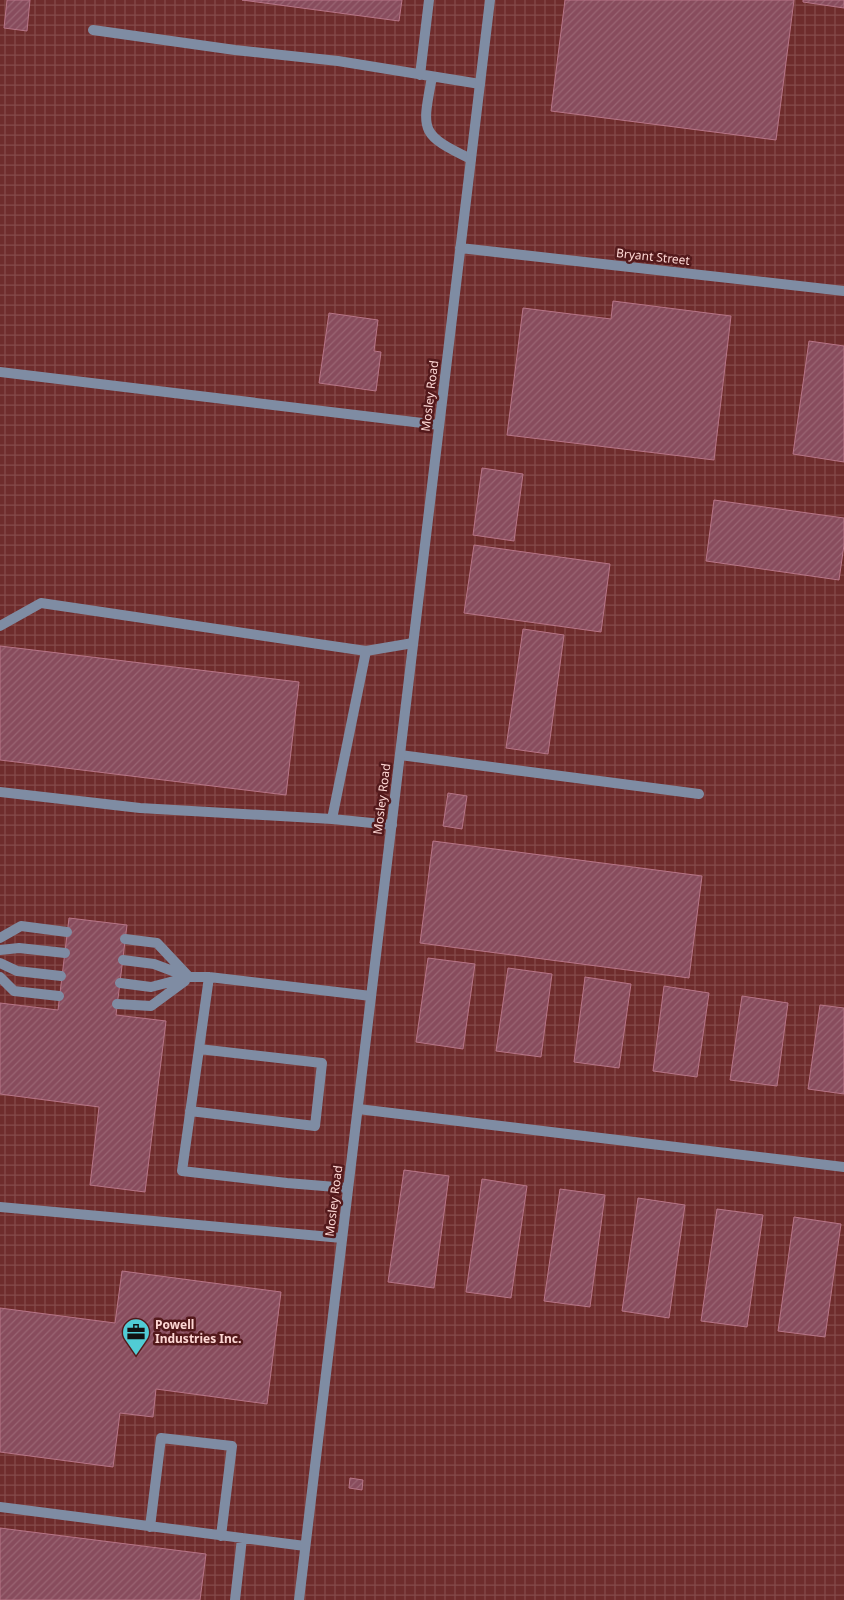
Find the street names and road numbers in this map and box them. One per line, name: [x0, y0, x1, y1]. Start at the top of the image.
street label: Bryant Street: [615, 244, 691, 269]
street label: Mosley Road: [417, 359, 442, 433]
street label: Mosley Road: [369, 762, 394, 836]
street label: Mosley Road: [321, 1164, 346, 1238]

